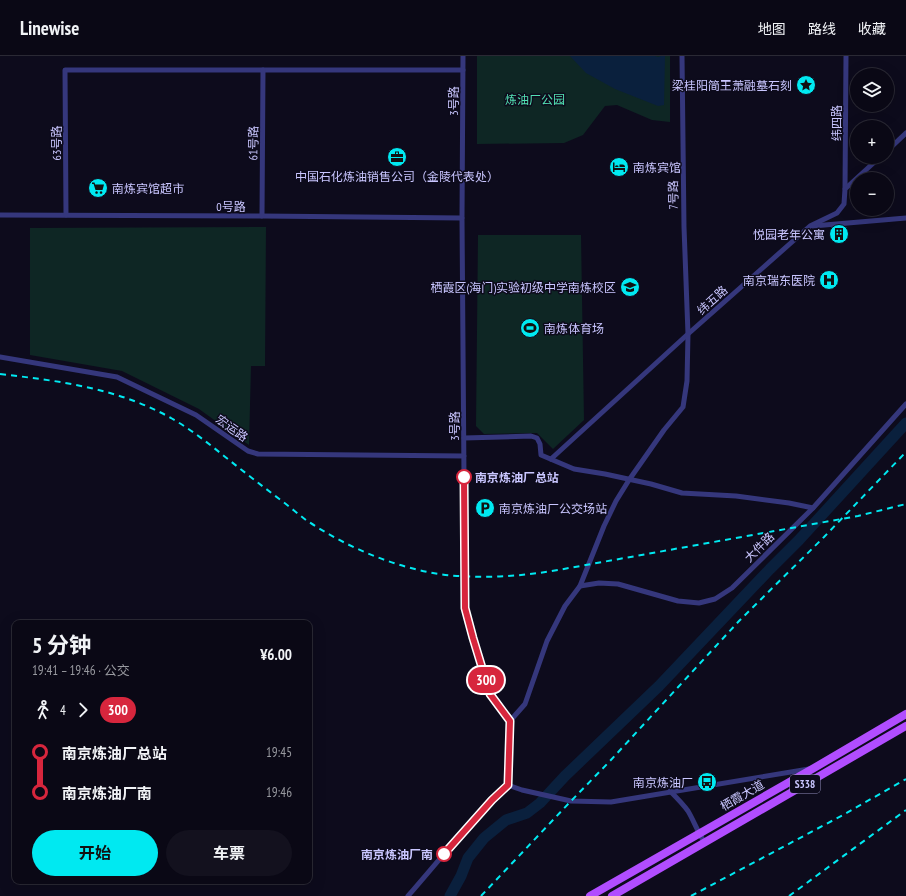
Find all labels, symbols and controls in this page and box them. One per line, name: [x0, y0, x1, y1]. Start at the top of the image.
text: Linewise: [20, 16, 79, 40]
text: 地图: [758, 20, 786, 38]
text: 路线: [808, 20, 836, 38]
text: 收藏: [858, 20, 886, 38]
map controls: [850, 68, 894, 216]
button: layers: [850, 68, 894, 112]
place icon: 梁桂阳简王萧融墓石刻: [795, 74, 817, 96]
place label: 梁桂阳简王萧融墓石刻: [672, 78, 792, 93]
street label: 3号路: [446, 86, 461, 116]
park label: 炼油厂公园: [505, 92, 565, 107]
street label: 纬四路: [829, 105, 844, 141]
button: +: [850, 120, 894, 164]
street label: 61号路: [245, 125, 261, 161]
street label: 63号路: [49, 126, 64, 160]
office icon: 中国石化炼油销售公司（金陵代表处）: [386, 146, 408, 168]
hotel icon: 南炼宾馆: [608, 156, 630, 178]
place label: 南炼宾馆: [633, 160, 681, 175]
place label: 中国石化炼油销售公司（金陵代表处）: [295, 169, 499, 184]
button: −: [850, 172, 894, 216]
supermarket icon: 南炼宾馆超市: [87, 177, 109, 199]
street label: 7号路: [665, 180, 681, 210]
place label: 南炼宾馆超市: [112, 181, 184, 196]
street label: 0号路: [216, 199, 246, 214]
building icon: 悦园老年公寓: [828, 223, 850, 245]
place label: 悦园老年公寓: [753, 227, 825, 242]
hospital icon: 南京瑞东医院: [818, 269, 840, 291]
place label: 南京瑞东医院: [743, 273, 815, 288]
school or university icon: 栖霞区(海门)实验初级中学南炼校区: [619, 276, 641, 298]
place label: 栖霞区(海门)实验初级中学南炼校区: [430, 280, 616, 295]
street label: 纬五路: [694, 282, 730, 318]
sports icon: 南炼体育场: [519, 317, 541, 339]
place label: 南炼体育场: [544, 321, 604, 336]
street label: 3号路: [447, 411, 462, 441]
street label: 宏运路: [213, 412, 251, 444]
marker: 南京炼油厂总站: [456, 469, 472, 485]
place label: 南京炼油厂总站: [475, 470, 559, 485]
parking icon: 南京炼油厂公交场站: [474, 497, 496, 519]
place label: 南京炼油厂公交场站: [499, 501, 607, 516]
street label: 大件路: [741, 529, 777, 565]
text: 5 分钟: [32, 631, 91, 659]
text: ¥6.00: [260, 645, 292, 664]
text: 19:41 – 19:46 · 公交: [32, 662, 130, 679]
line badge: 300: [463, 667, 509, 693]
text: 300: [476, 671, 496, 689]
icon: walk: [32, 699, 54, 721]
icon: forward: [72, 699, 94, 721]
text: 300: [108, 701, 128, 719]
text: 4: [60, 702, 66, 719]
text: 南京炼油厂总站: [62, 744, 167, 763]
text: 19:45: [266, 744, 292, 761]
bus stop icon: 南京炼油厂: [696, 771, 718, 793]
place label: 南京炼油厂: [633, 775, 693, 790]
road number: S338: [790, 775, 820, 793]
street label: 栖霞大道: [717, 777, 767, 813]
text: 南京炼油厂南: [62, 784, 152, 803]
text: 19:46: [266, 784, 292, 801]
button: 开始: [32, 830, 158, 876]
button: 车票: [166, 830, 292, 876]
marker: 南京炼油厂南: [436, 846, 452, 862]
place label: 南京炼油厂南: [361, 847, 433, 862]

